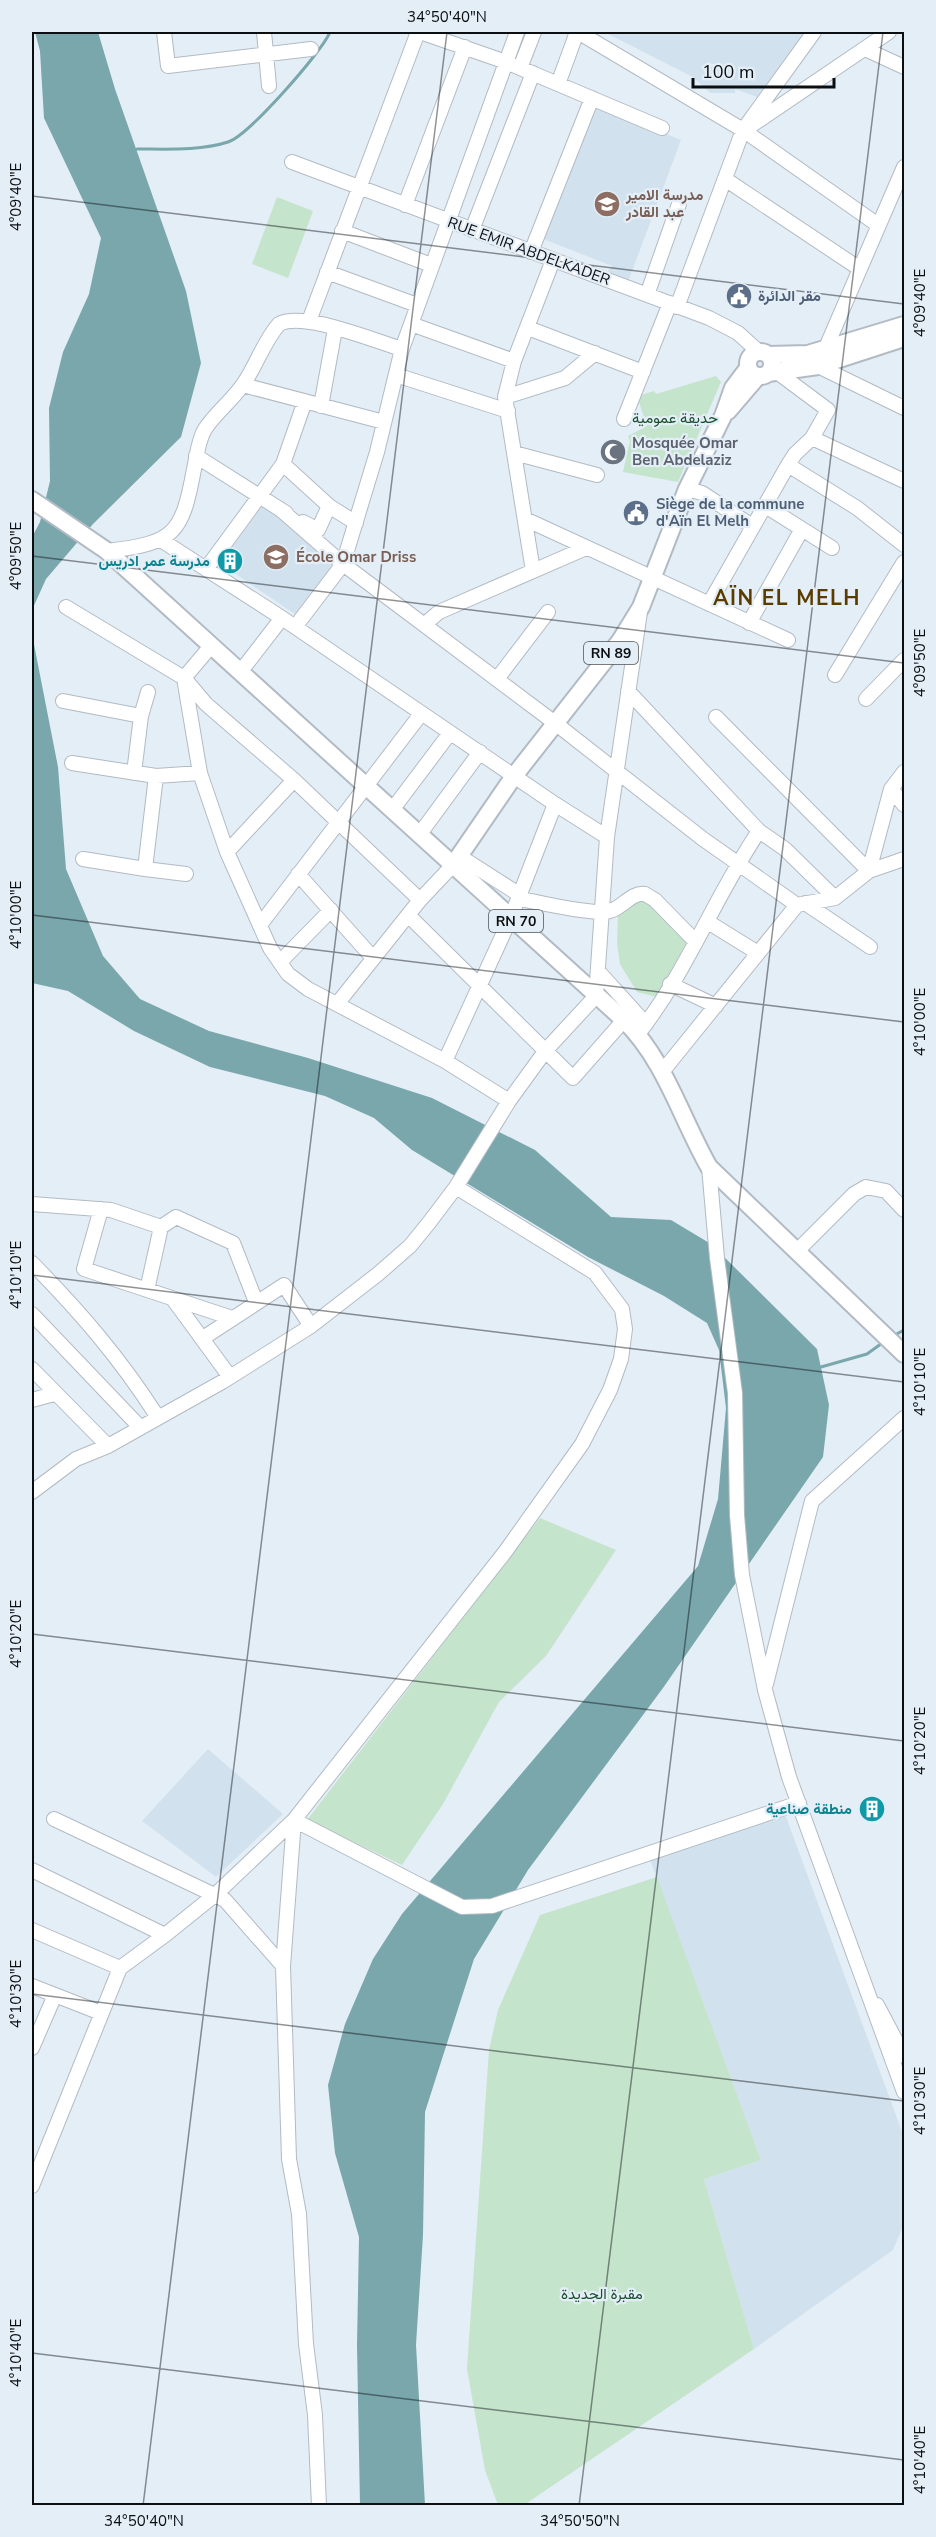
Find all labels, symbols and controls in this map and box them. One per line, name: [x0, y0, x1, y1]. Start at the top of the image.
text: 34°50'40"N: [407, 7, 487, 27]
scale bar: [693, 51, 834, 89]
text: 100 m: [702, 60, 754, 84]
text: 4°09'40"E: [6, 163, 26, 231]
place label: مدرسة الامير عبد القادر: [625, 185, 703, 222]
school or university icon: مدرسة الامير عبد القادر: [592, 189, 622, 219]
street label: RUE EMIR ABDELKADER: [445, 212, 613, 290]
text: 4°09'40"E: [910, 269, 930, 337]
public building icon: مقر الدائرة: [724, 281, 754, 311]
place label: مقر الدائرة: [758, 286, 821, 306]
park label: حديقة عمومية: [632, 408, 718, 428]
place label: Mosquée Omar Ben Abdelaziz: [632, 433, 738, 470]
mosque icon: Mosquée Omar Ben Abdelaziz: [598, 437, 628, 467]
place label: Siège de la commune d'Aïn El Melh: [656, 494, 804, 531]
public building icon: Siège de la commune d'Aïn El Melh: [621, 498, 651, 528]
text: 4°09'50"E: [6, 522, 26, 590]
school or university icon: École Omar Driss: [261, 542, 291, 572]
building icon: مدرسة عمر ادريس: [215, 546, 245, 576]
place label: École Omar Driss: [296, 547, 416, 567]
place label: مدرسة عمر ادريس: [99, 551, 210, 571]
district label: AÏN EL MELH: [713, 584, 861, 612]
text: 4°09'50"E: [910, 629, 930, 697]
road number: RN 89: [584, 642, 638, 664]
text: 4°10'00"E: [6, 881, 26, 949]
road number: RN 70: [489, 910, 543, 932]
text: 4°10'00"E: [910, 988, 930, 1056]
text: 4°10'10"E: [6, 1241, 26, 1309]
text: 4°10'10"E: [910, 1348, 930, 1416]
text: 4°10'20"E: [6, 1600, 26, 1668]
text: 4°10'20"E: [910, 1707, 930, 1775]
building icon: منطقة صناعية: [857, 1794, 887, 1824]
place label: منطقة صناعية: [766, 1799, 852, 1819]
text: 4°10'30"E: [6, 1960, 26, 2028]
text: 4°10'30"E: [910, 2067, 930, 2135]
park label: مقبرة الجديدة: [561, 2284, 643, 2304]
text: 4°10'40"E: [6, 2319, 26, 2387]
text: 4°10'40"E: [910, 2426, 930, 2494]
text: 34°50'40"N: [104, 2511, 184, 2531]
text: 34°50'50"N: [540, 2511, 620, 2531]

